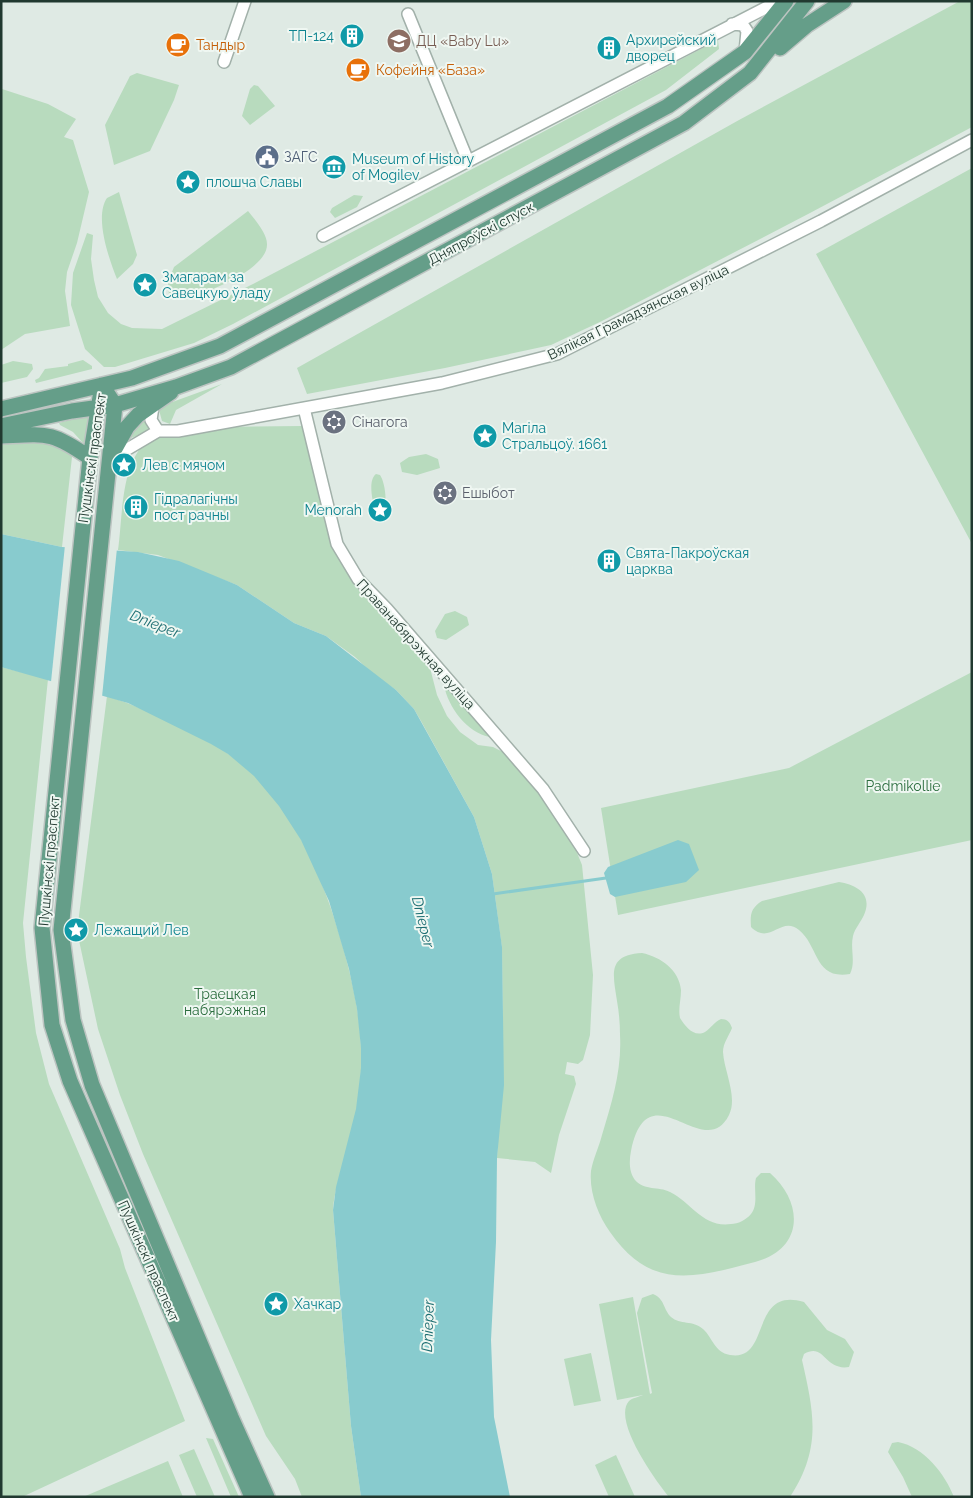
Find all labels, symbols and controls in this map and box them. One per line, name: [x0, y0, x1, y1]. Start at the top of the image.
building icon: ТП-124: [339, 23, 365, 49]
place label: ТП-124: [289, 28, 334, 44]
school or university icon: ДЦ «Baby Lu»: [386, 28, 412, 54]
cafe icon: Тандыр: [165, 32, 191, 58]
place label: Архирейский дворец: [626, 32, 716, 64]
place label: ДЦ «Baby Lu»: [416, 33, 509, 49]
building icon: Архирейский дворец: [596, 35, 622, 61]
place label: Тандыр: [196, 37, 245, 53]
cafe icon: Кофейня «База»: [345, 57, 371, 83]
place label: Кофейня «База»: [376, 62, 485, 78]
public building icon: ЗАГС: [254, 144, 280, 170]
place label: ЗАГС: [284, 149, 318, 165]
place label: Museum of History of Mogilev: [352, 151, 474, 183]
museum icon: Museum of History of Mogilev: [321, 154, 347, 180]
place icon: плошча Славы: [175, 169, 201, 195]
place label: плошча Славы: [206, 174, 302, 190]
street label: Дняпроўскі спуск: [425, 198, 537, 268]
street label: Вялікая Грамадзянская вуліца: [545, 261, 731, 363]
place label: Змагарам за Савецкую ўладу: [162, 269, 271, 301]
place icon: Змагарам за Савецкую ўладу: [132, 272, 158, 298]
street label: Пушкінскі праспект: [75, 392, 109, 524]
synagogue icon: Сінагога: [321, 409, 347, 435]
place label: Сінагога: [352, 414, 408, 430]
place label: Магіла Стральцоў. 1661: [502, 420, 607, 452]
place icon: Магіла Стральцоў. 1661: [472, 423, 498, 449]
place icon: Лев с мячом: [111, 452, 137, 478]
place label: Лев с мячом: [142, 457, 225, 473]
synagogue icon: Ешыбот: [432, 480, 458, 506]
place label: Ешыбот: [462, 485, 515, 501]
place label: Гідралагічны пост рачны: [154, 491, 238, 523]
building icon: Гідралагічны пост рачны: [123, 494, 149, 520]
place icon: Menorah: [367, 497, 393, 523]
place label: Menorah: [304, 502, 362, 518]
place label: Свята-Пакроўская царква: [626, 545, 749, 577]
building icon: Свята-Пакроўская царква: [596, 548, 622, 574]
street label: Праванабярэжная вуліца: [354, 576, 478, 712]
water label: Dnieper: [127, 606, 183, 642]
park label: Padmikollie: [865, 778, 941, 794]
street label: Пушкінскі праспект: [35, 795, 63, 927]
water label: Dnieper: [408, 895, 438, 950]
place icon: Лежащий Лев: [63, 917, 89, 943]
place label: Лежащий Лев: [94, 922, 189, 938]
park label: Траецкая набярэжная: [184, 986, 266, 1018]
street label: Пушкінскі праспект: [115, 1198, 183, 1324]
place icon: Хачкар: [263, 1291, 289, 1317]
place label: Хачкар: [294, 1296, 342, 1312]
water label: Dnieper: [418, 1299, 438, 1352]

